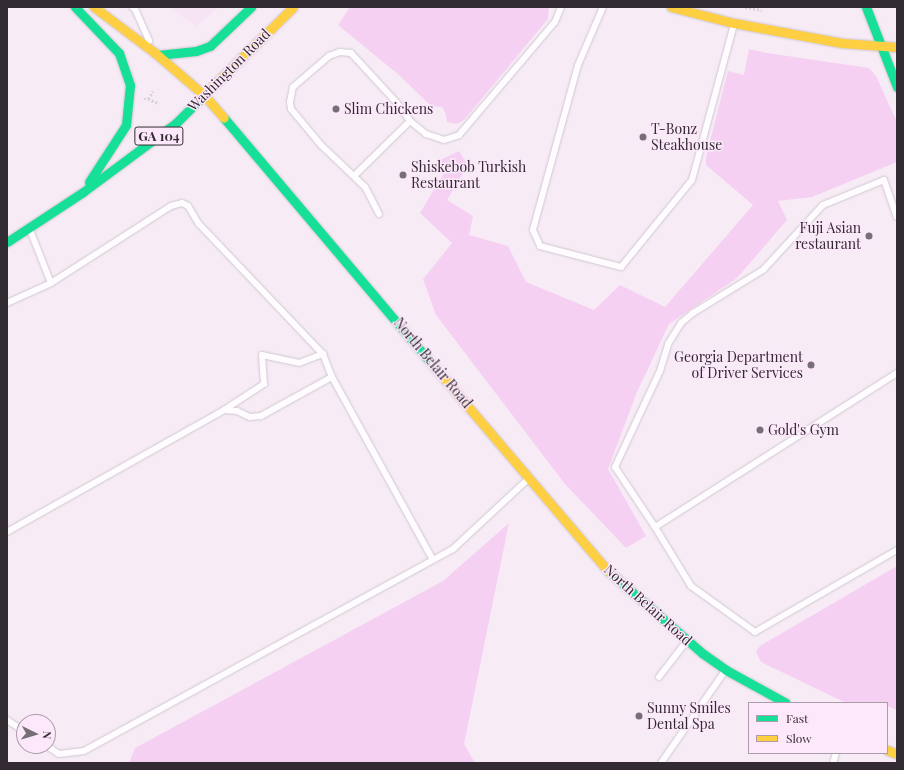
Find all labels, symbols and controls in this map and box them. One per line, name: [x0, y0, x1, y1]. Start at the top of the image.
street label: Washington Road: [184, 25, 274, 115]
place label: Slim Chickens: [344, 101, 433, 117]
marker: Slim Chickens: [331, 104, 341, 114]
place label: T-Bonz Steakhouse: [651, 121, 722, 154]
road number: GA 104: [134, 125, 184, 147]
marker: T-Bonz Steakhouse: [638, 132, 648, 142]
place label: Shiskebob Turkish Restaurant: [411, 159, 527, 192]
marker: Shiskebob Turkish Restaurant: [398, 170, 408, 180]
place label: Fuji Asian restaurant: [795, 220, 861, 252]
marker: Fuji Asian restaurant: [864, 231, 874, 241]
street label: North Belair Road: [390, 314, 476, 412]
place label: Georgia Department of Driver Services: [674, 349, 803, 382]
marker: Georgia Department of Driver Services: [806, 360, 816, 370]
place label: Gold's Gym: [768, 422, 839, 438]
marker: Gold's Gym: [755, 425, 765, 435]
street label: North Belair Road: [601, 561, 695, 649]
place label: Sunny Smiles Dental Spa: [647, 700, 731, 732]
legend: [748, 702, 888, 754]
text: Fast: [786, 710, 808, 726]
marker: Sunny Smiles Dental Spa: [634, 711, 644, 721]
north arrow: [16, 714, 56, 754]
text: N: [40, 730, 55, 740]
text: Slow: [786, 730, 812, 746]

